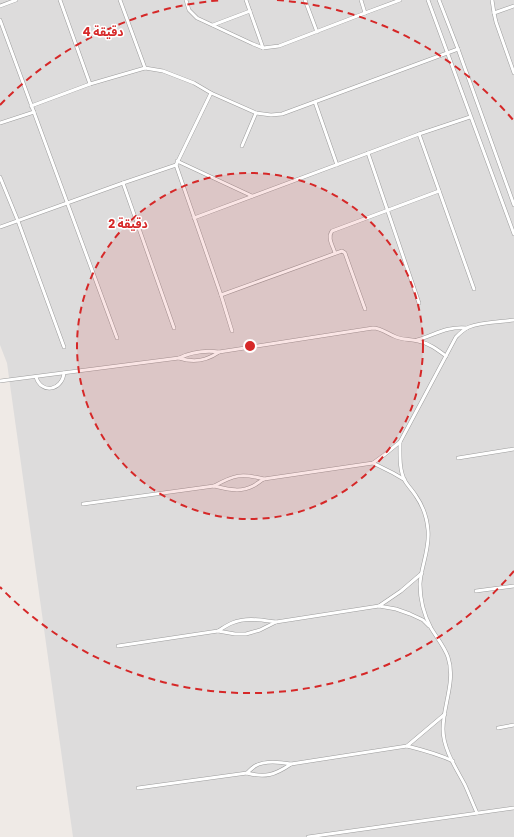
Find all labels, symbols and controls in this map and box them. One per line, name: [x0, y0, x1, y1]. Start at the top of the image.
text: 4 دقيقة: [83, 23, 123, 40]
text: 2 دقيقة: [108, 215, 148, 232]
centre of rings: [243, 339, 257, 353]

